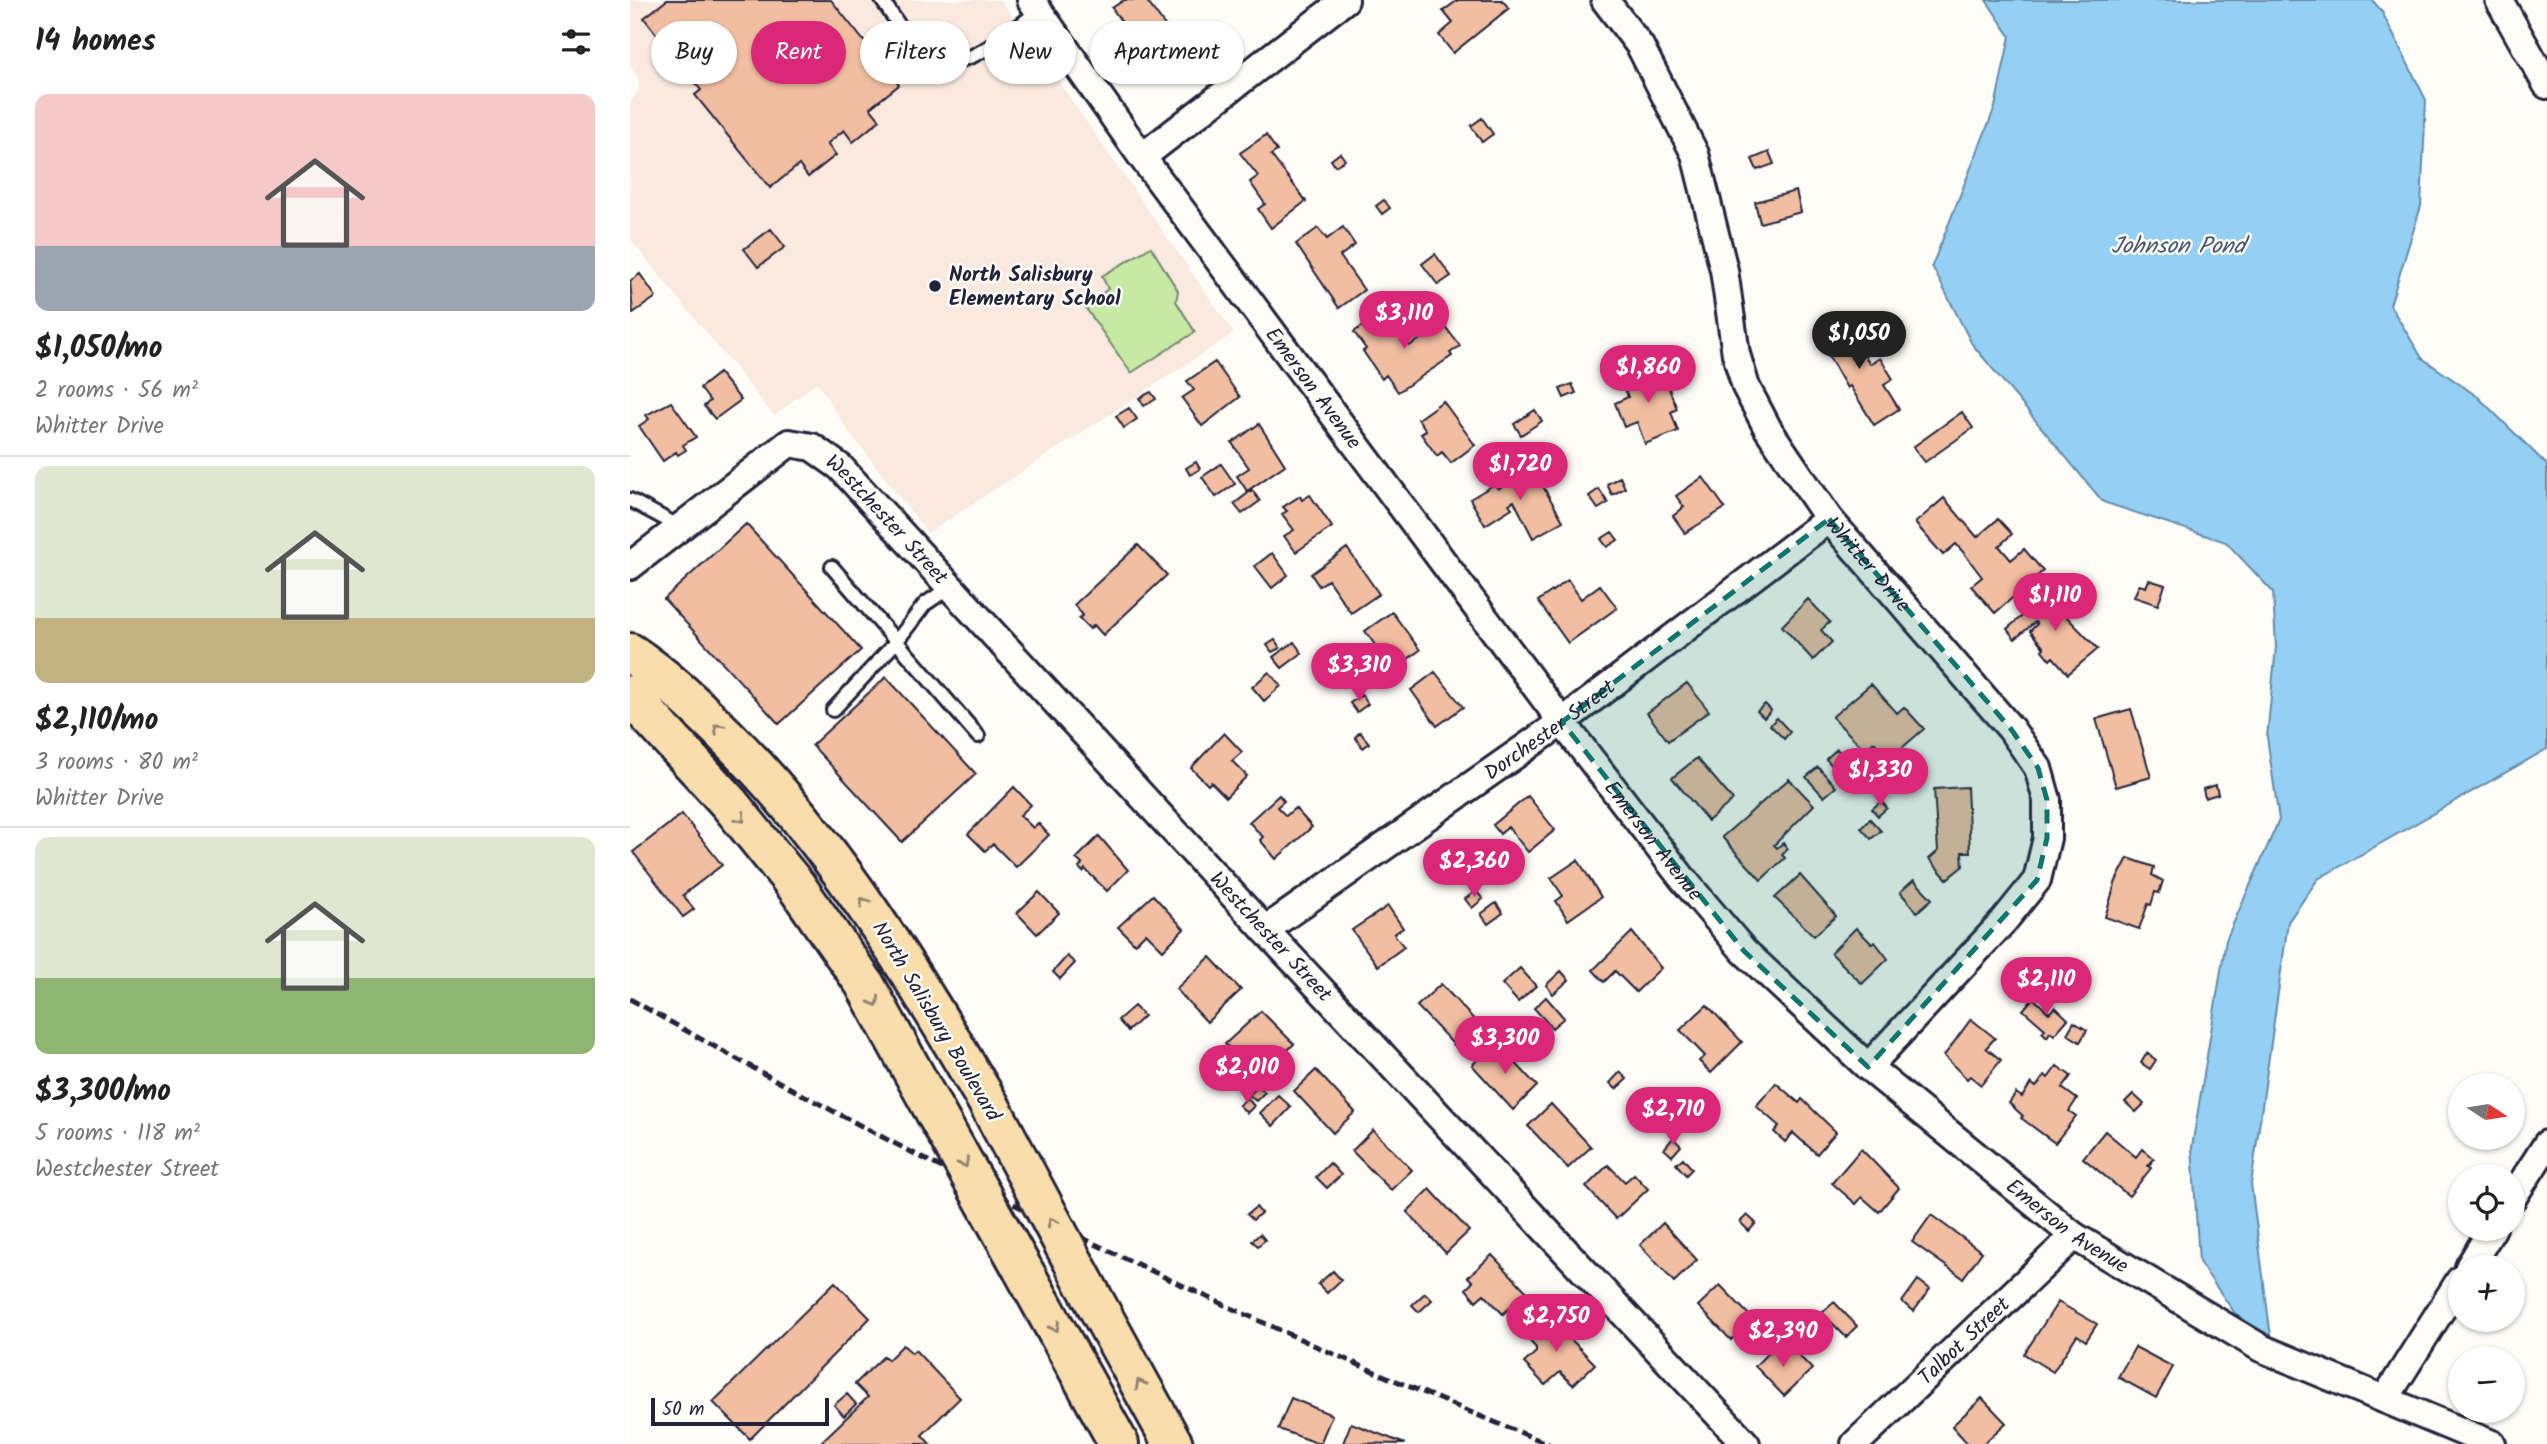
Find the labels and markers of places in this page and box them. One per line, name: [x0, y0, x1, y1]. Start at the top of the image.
place label: North Salisbury Elementary School: [949, 259, 1121, 316]
marker: North Salisbury Elementary School: [927, 278, 943, 294]
pin: $3,110: [1347, 292, 1461, 351]
pin: $1,050: [1802, 312, 1916, 371]
pin: $1,860: [1591, 346, 1705, 405]
pin: $1,720: [1463, 442, 1577, 502]
pin: $1,110: [1998, 574, 2112, 633]
pin: $3,310: [1302, 644, 1416, 703]
pin: $1,330: [1823, 748, 1937, 808]
pin: $2,360: [1417, 839, 1531, 899]
pin: $2,110: [1989, 958, 2103, 1017]
pin: $3,300: [1448, 1016, 1562, 1076]
pin: $2,010: [1190, 1046, 1304, 1105]
pin: $2,710: [1616, 1088, 1730, 1147]
pin: $2,750: [1499, 1294, 1613, 1354]
pin: $2,390: [1726, 1310, 1840, 1369]

